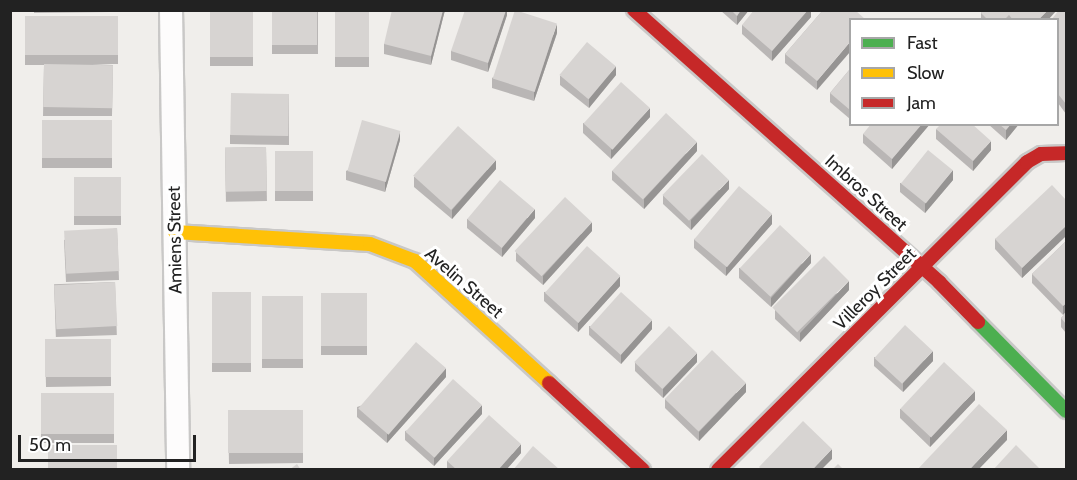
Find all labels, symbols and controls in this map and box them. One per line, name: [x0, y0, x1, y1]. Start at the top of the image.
legend: [849, 18, 1059, 126]
text: Fast: [907, 32, 938, 54]
text: Slow: [907, 62, 944, 84]
text: Jam: [907, 92, 936, 114]
street label: Imbros Street: [820, 150, 912, 236]
street label: Amiens Street: [163, 186, 187, 294]
street label: Avelin Street: [420, 243, 508, 323]
street label: Villeroy Street: [829, 243, 921, 335]
scale bar: [21, 423, 200, 461]
text: 50 m: [29, 434, 71, 456]

